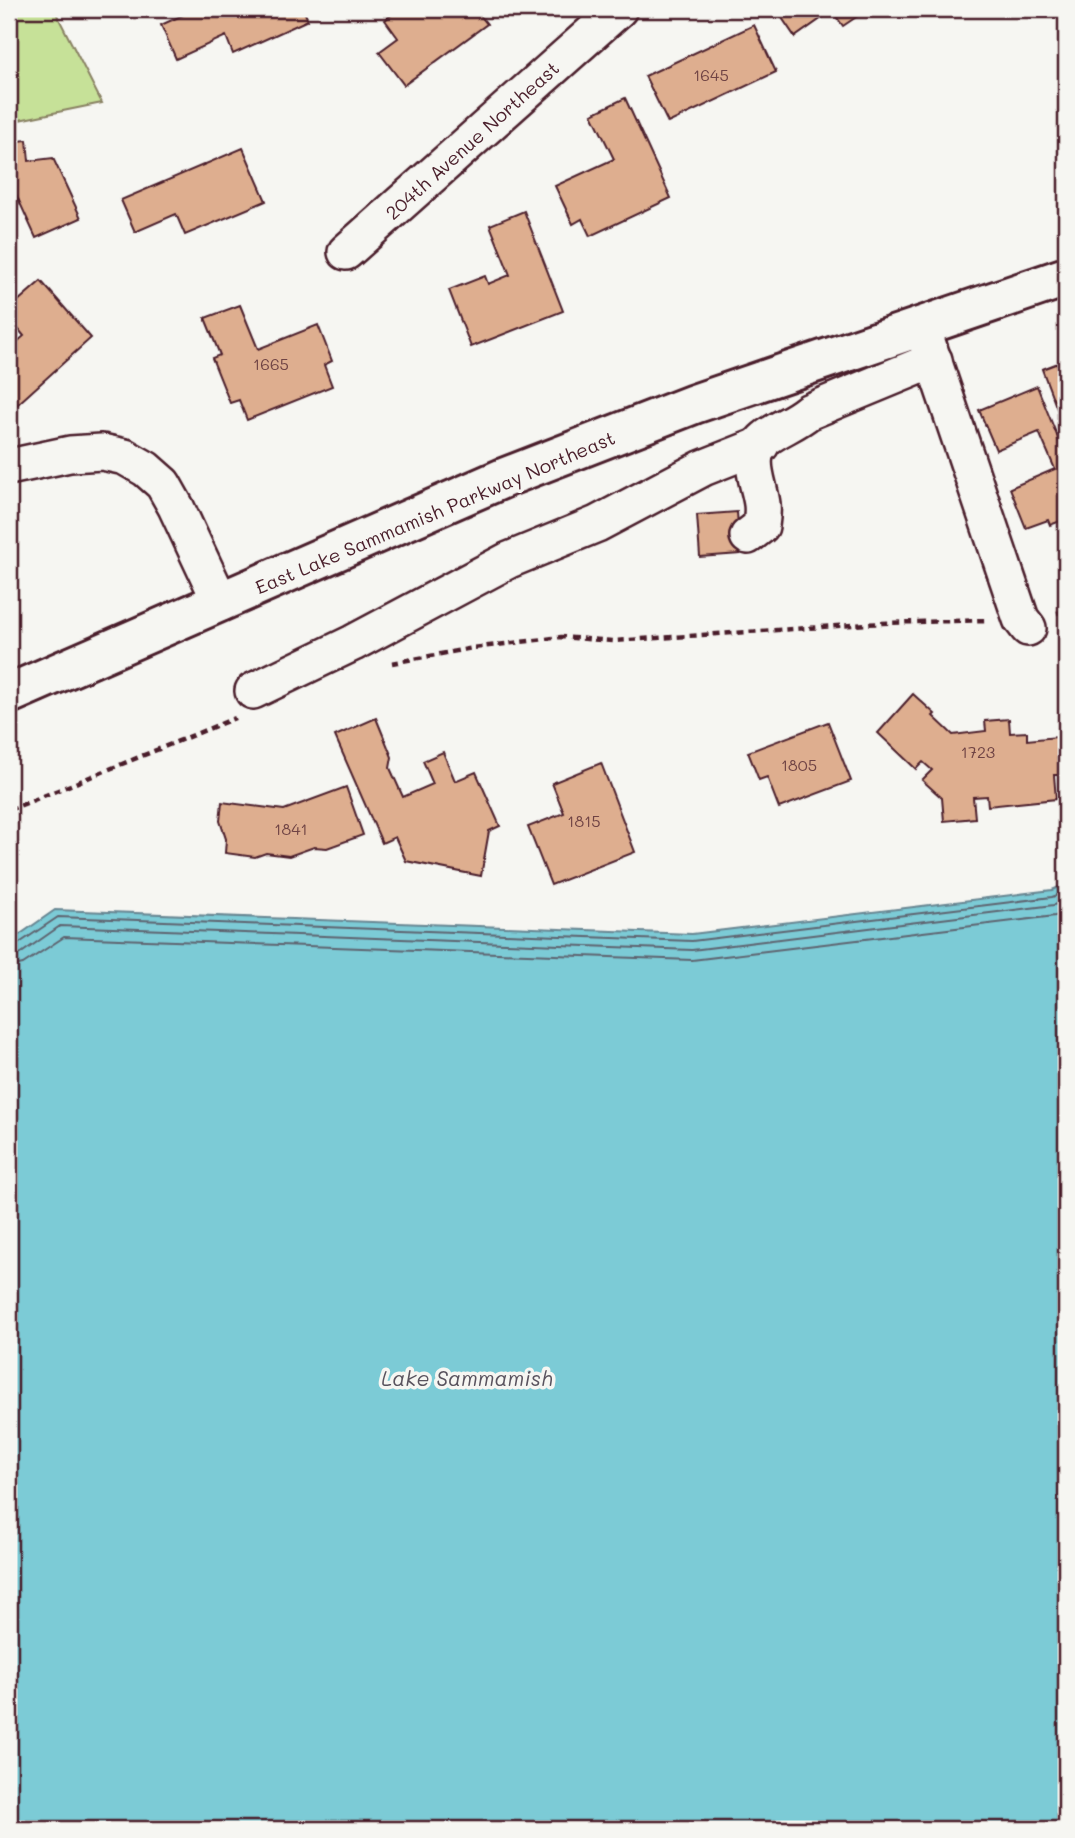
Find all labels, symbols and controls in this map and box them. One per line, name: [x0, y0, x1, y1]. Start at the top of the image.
street label: 204th Avenue Northeast: [380, 55, 564, 225]
house number: 1645: [693, 64, 729, 85]
house number: 1665: [253, 353, 289, 374]
street label: East Lake Sammamish Parkway Northeast: [251, 425, 619, 599]
house number: 1723: [961, 741, 995, 762]
house number: 1805: [781, 754, 817, 775]
house number: 1815: [567, 810, 601, 831]
house number: 1841: [274, 818, 308, 839]
water label: Lake Sammamish: [381, 1364, 553, 1391]

